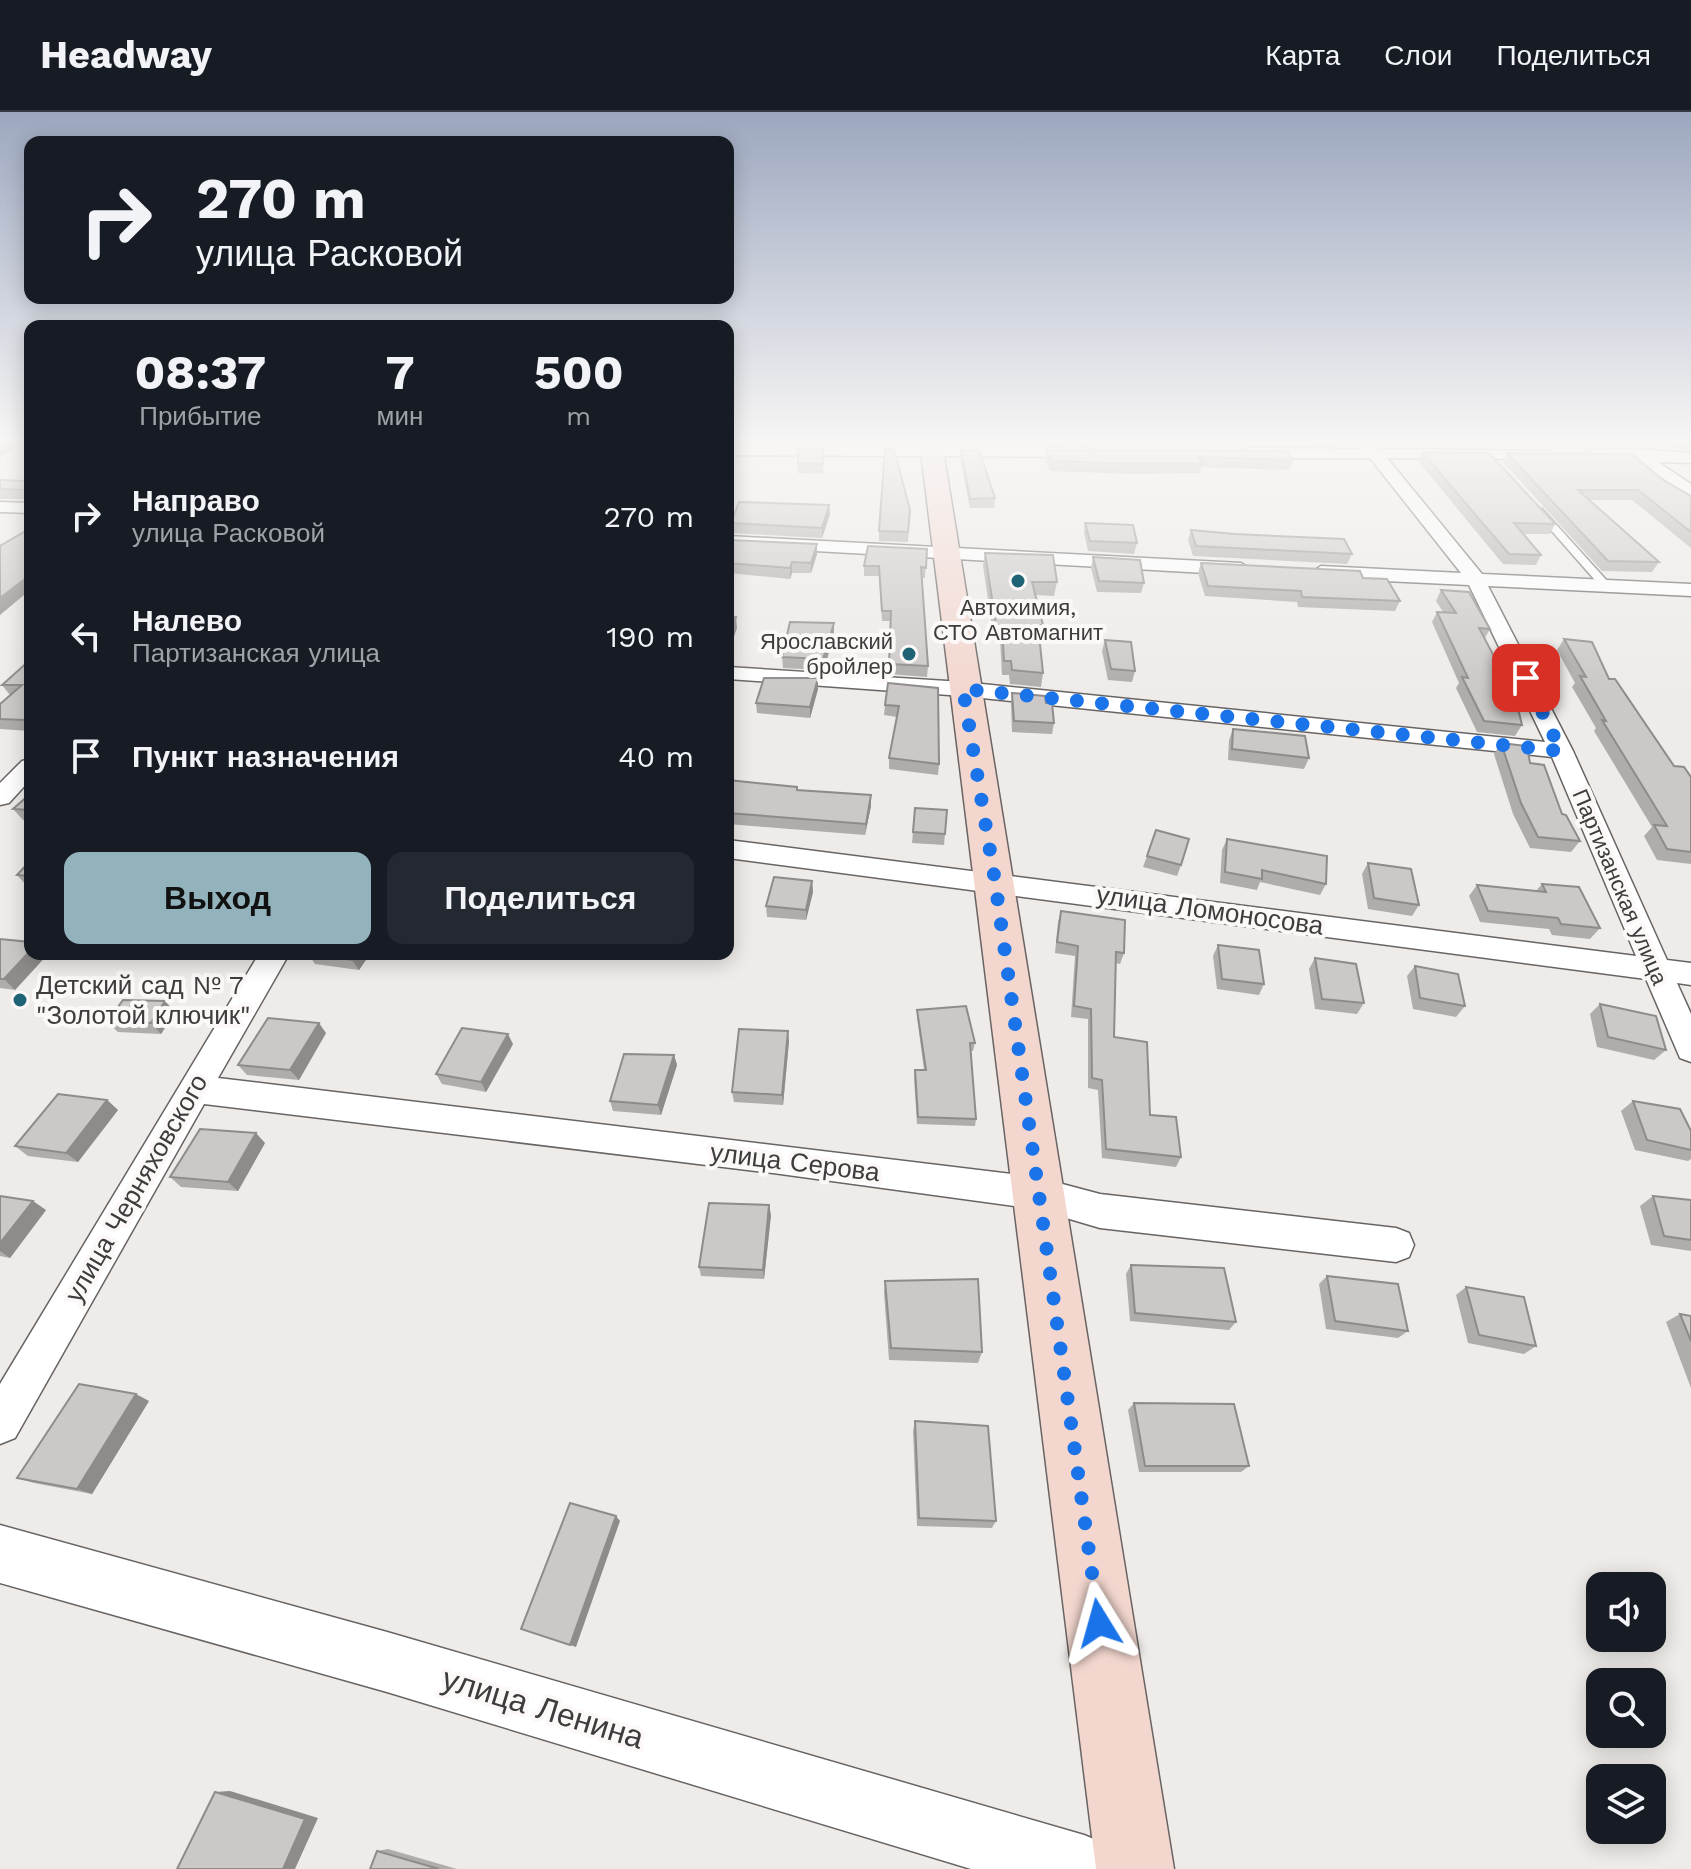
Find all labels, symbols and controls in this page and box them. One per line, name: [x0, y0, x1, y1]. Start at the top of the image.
text: Headway: [40, 33, 212, 77]
text: Карта: [1265, 39, 1340, 72]
text: Слои: [1384, 39, 1452, 72]
text: Поделиться: [1496, 39, 1651, 72]
text: 270 m: [196, 166, 366, 232]
icon: right: [64, 168, 168, 272]
text: улица Расковой: [196, 233, 463, 275]
text: 08:37: [134, 344, 266, 401]
text: 7: [385, 344, 415, 401]
text: 500: [534, 344, 624, 401]
text: Прибытие: [139, 401, 261, 431]
text: мин: [377, 401, 423, 431]
text: m: [566, 401, 591, 431]
text: Направо: [132, 483, 260, 518]
icon: right: [64, 494, 108, 538]
text: 270 m: [603, 499, 694, 534]
text: улица Расковой: [132, 518, 325, 548]
marker: Автохимия, СТО Автомагнит: [1009, 572, 1027, 590]
place label: Автохимия, СТО Автомагнит: [933, 595, 1103, 645]
text: Налево: [132, 603, 242, 638]
icon: left: [64, 614, 108, 658]
text: 190 m: [606, 619, 694, 654]
place label: Ярославский бройлер: [760, 629, 893, 679]
text: Партизанская улица: [132, 638, 380, 668]
pin: [1492, 644, 1560, 712]
marker: Ярославский бройлер: [900, 645, 918, 663]
icon: arrive: [1504, 656, 1548, 700]
icon: arrive: [64, 734, 108, 778]
text: Пункт назначения: [132, 739, 399, 774]
text: 40 m: [618, 739, 694, 774]
street label: Партизанская улица: [1567, 786, 1673, 989]
button: Выход: [64, 852, 371, 944]
button: Поделиться: [387, 852, 694, 944]
street label: улица Ломоносова: [1095, 879, 1326, 941]
place label: Детский сад № 7 "Золотой ключик": [36, 970, 251, 1030]
marker: Детский сад № 7 "Золотой ключик": [11, 991, 29, 1009]
street label: улица Черняховского: [58, 1069, 214, 1307]
street label: улица Серова: [709, 1137, 882, 1187]
map controls: [1586, 1572, 1666, 1844]
button: sound: [1586, 1572, 1666, 1652]
position arrow: [1057, 1581, 1141, 1665]
street label: улица Ленина: [438, 1659, 649, 1757]
button: search: [1586, 1668, 1666, 1748]
button: layers: [1586, 1764, 1666, 1844]

